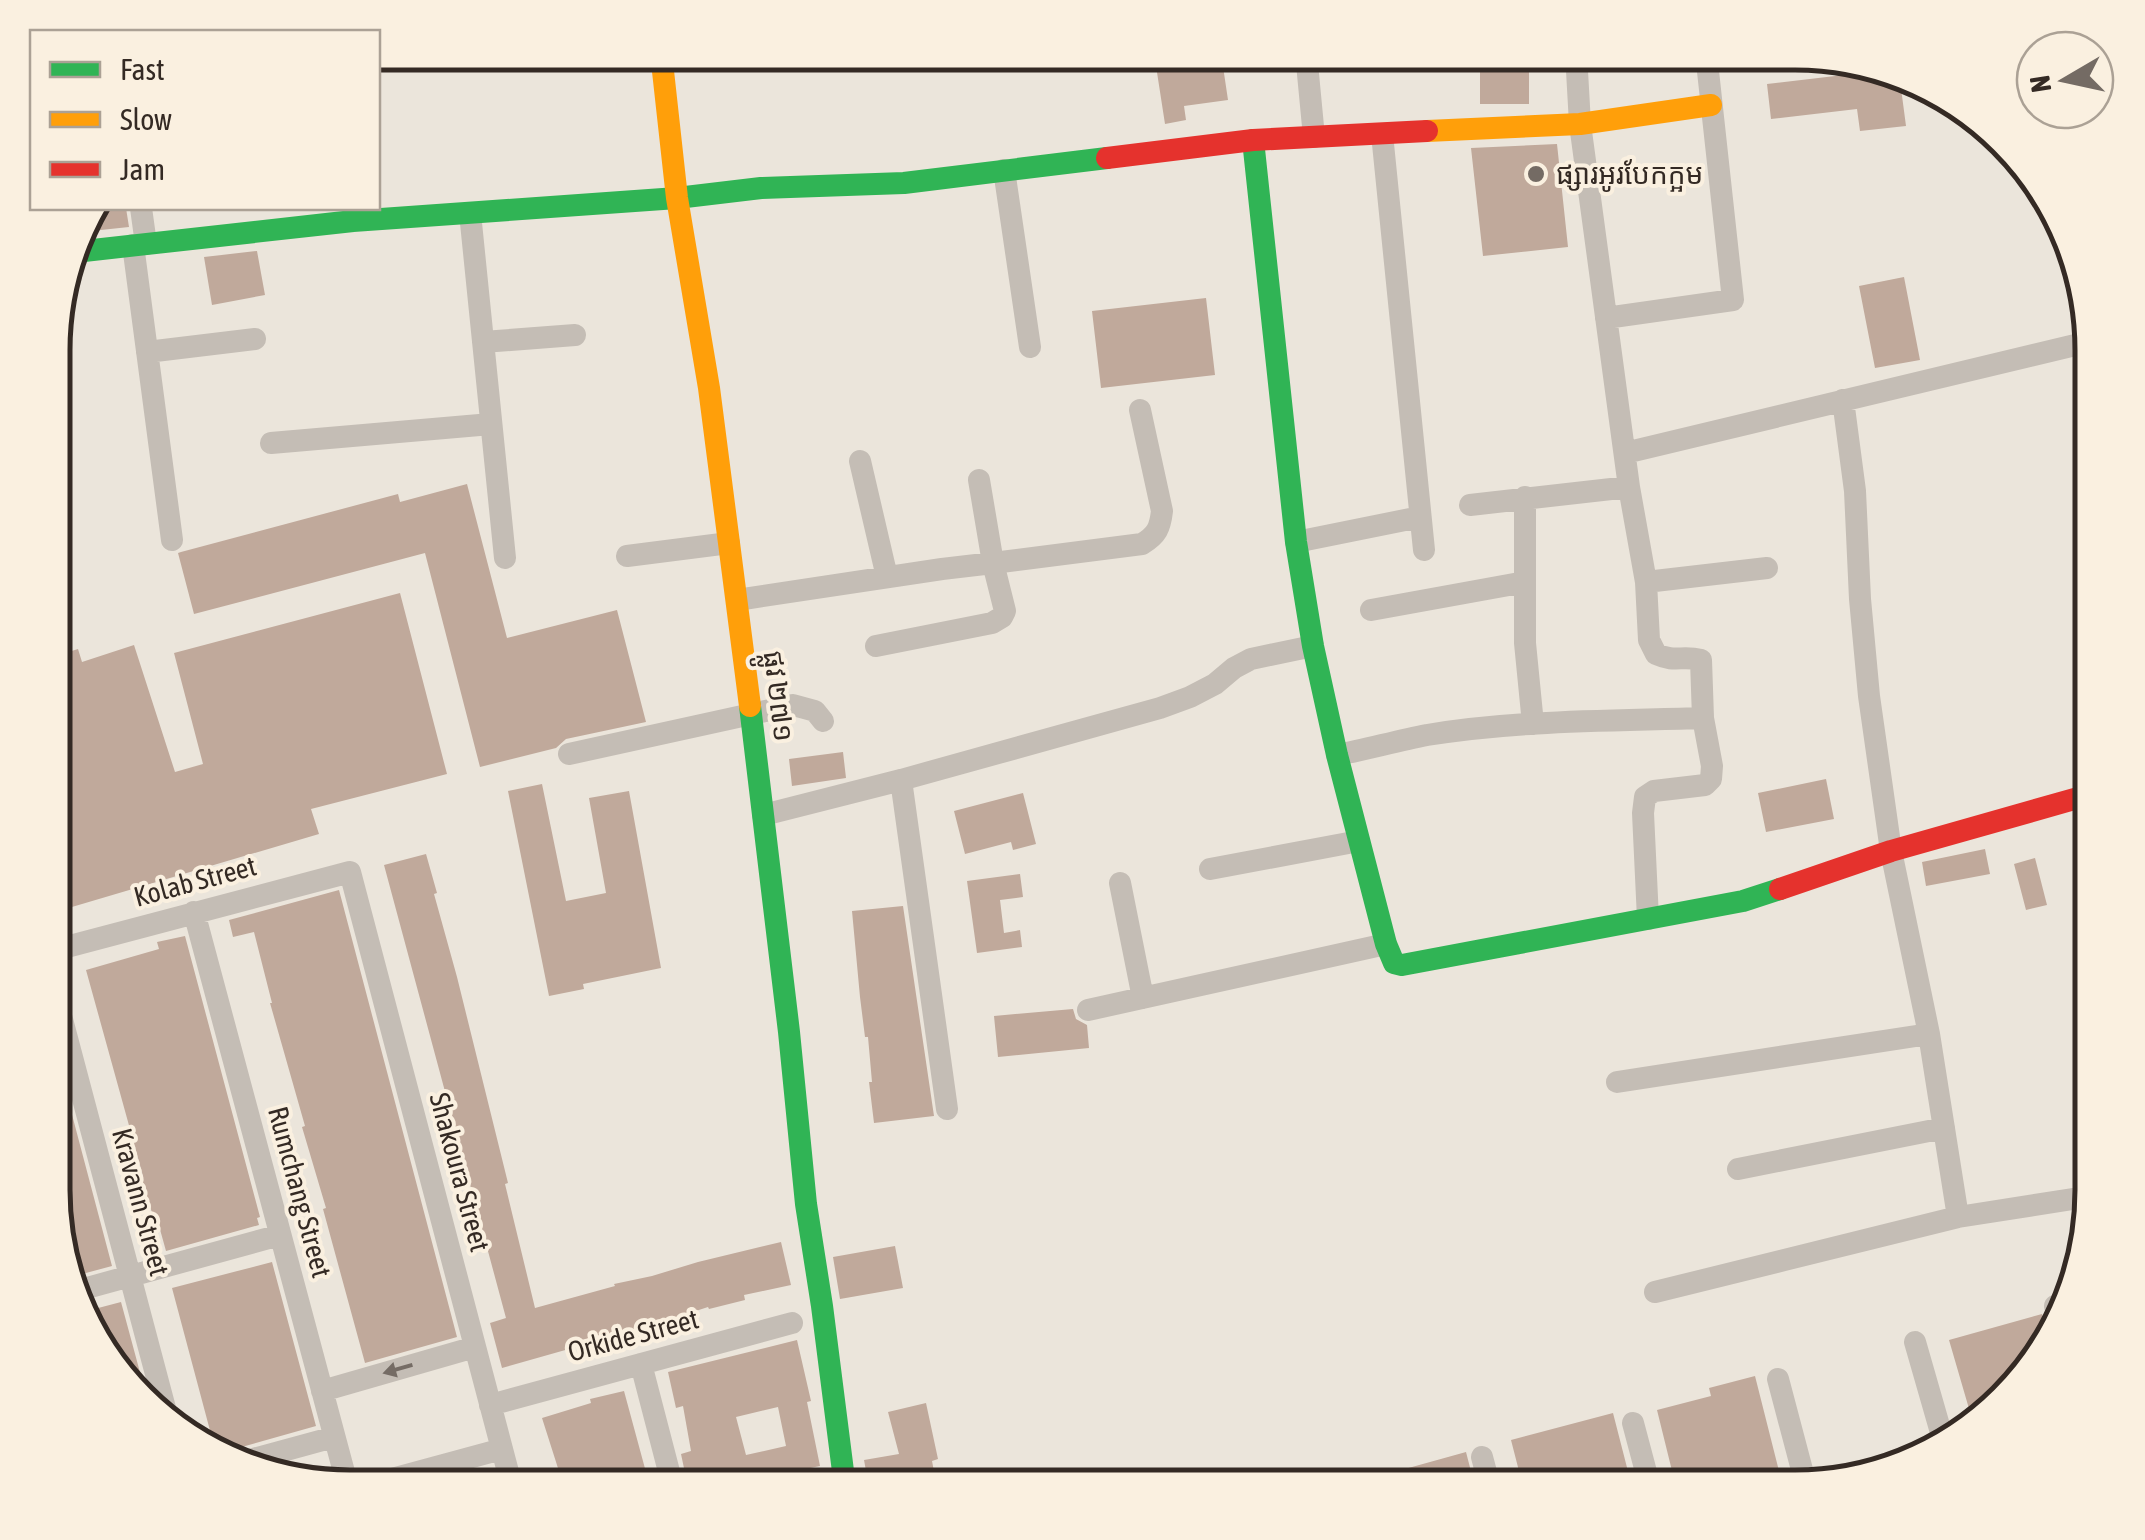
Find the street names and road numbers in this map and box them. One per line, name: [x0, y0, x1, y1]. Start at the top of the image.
street label: ផ្លូវ ២៧១: [748, 649, 800, 744]
street label: Kolab Street: [130, 849, 260, 913]
street label: Shakoura Street: [423, 1089, 497, 1255]
street label: Rumchang Street: [262, 1103, 338, 1281]
street label: Kravann Street: [106, 1125, 176, 1279]
street label: Orkide Street: [564, 1302, 702, 1368]

